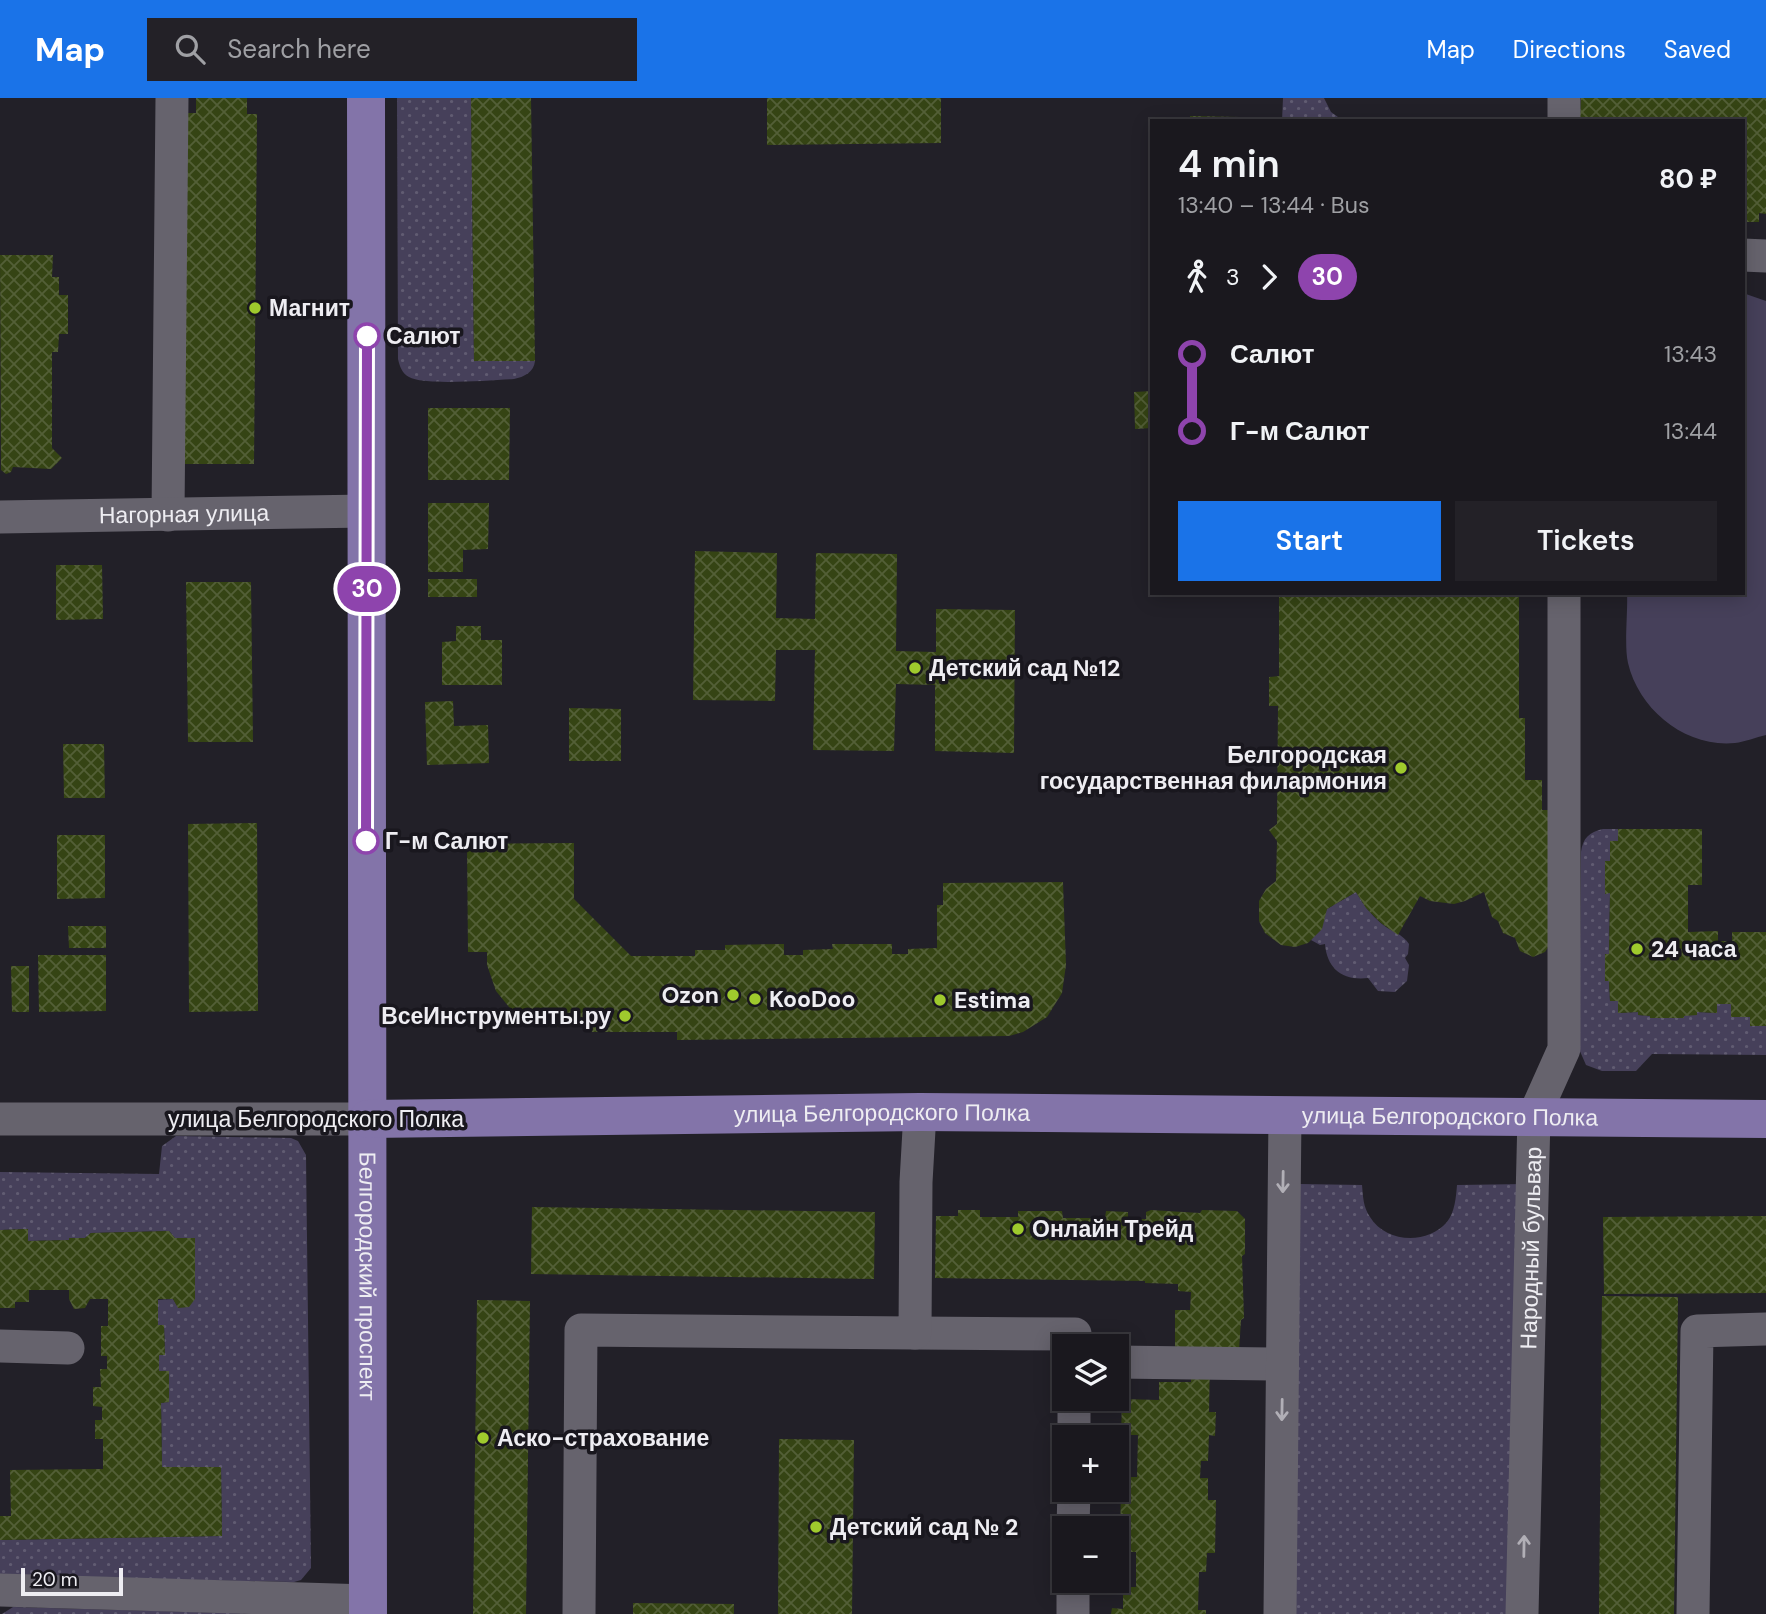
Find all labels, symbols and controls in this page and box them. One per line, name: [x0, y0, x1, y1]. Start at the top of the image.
search box: [147, 18, 637, 81]
text: Map: [35, 28, 105, 71]
icon: search: [171, 30, 209, 68]
text: Search here: [227, 32, 371, 66]
text: Map: [1427, 34, 1475, 65]
text: Directions: [1513, 34, 1626, 65]
text: Saved: [1664, 34, 1731, 65]
text: 4 min: [1178, 139, 1280, 189]
text: 80 ₽: [1659, 162, 1717, 196]
text: 13:40 – 13:44 · Bus: [1178, 190, 1369, 220]
icon: walk: [1178, 258, 1216, 296]
icon: forward: [1250, 258, 1288, 296]
text: 30: [1312, 261, 1343, 292]
text: 3: [1226, 262, 1240, 292]
place label: Магнит: [269, 293, 350, 323]
marker: Магнит: [247, 300, 263, 316]
place label: Салют: [386, 321, 461, 351]
marker: Салют: [354, 323, 380, 349]
text: Салют: [1230, 337, 1314, 371]
text: 13:43: [1664, 339, 1717, 369]
text: Г-м Салют: [1230, 414, 1369, 448]
text: 13:44: [1664, 416, 1717, 446]
street label: Нагорная улица: [99, 498, 270, 530]
button: Start: [1178, 501, 1441, 581]
button: Tickets: [1455, 501, 1717, 581]
line badge: 30: [336, 566, 398, 612]
text: 30: [351, 573, 383, 604]
place label: Детский сад №12: [929, 653, 1120, 683]
marker: Детский сад №12: [907, 660, 923, 676]
place label: Белгородская государственная филармония: [1040, 740, 1387, 796]
marker: Белгородская государственная филармония: [1393, 760, 1409, 776]
place label: Г-м Салют: [385, 826, 508, 856]
marker: Г-м Салют: [353, 828, 379, 854]
place label: 24 часа: [1651, 934, 1737, 964]
marker: 24 часа: [1629, 941, 1645, 957]
place label: Ozon: [661, 980, 719, 1010]
place label: KooDoo: [769, 984, 855, 1014]
place label: Estima: [954, 985, 1031, 1015]
marker: Ozon: [725, 987, 741, 1003]
marker: KooDoo: [747, 991, 763, 1007]
marker: Estima: [932, 992, 948, 1008]
place label: ВсеИнструменты.ру: [381, 1001, 611, 1031]
marker: ВсеИнструменты.ру: [617, 1008, 633, 1024]
street label: улица Белгородского Полка: [734, 1097, 1030, 1129]
street label: улица Белгородского Полка: [1302, 1100, 1598, 1133]
street label: улица Белгородского Полка: [168, 1104, 464, 1134]
street label: Народный бульвар: [1513, 1146, 1548, 1350]
street label: Белгородский проспект: [352, 1152, 383, 1401]
one-way arrow: [1276, 1170, 1290, 1193]
place label: Онлайн Трейд: [1032, 1214, 1194, 1244]
marker: Онлайн Трейд: [1010, 1221, 1026, 1237]
map controls: [1052, 1334, 1129, 1593]
button: layers: [1052, 1334, 1129, 1411]
one-way arrow: [1275, 1398, 1288, 1421]
place label: Аско-страхование: [497, 1423, 709, 1453]
button: +: [1052, 1425, 1129, 1502]
marker: Аско-страхование: [475, 1430, 491, 1446]
place label: Детский сад № 2: [830, 1512, 1018, 1542]
button: −: [1052, 1516, 1129, 1593]
marker: Детский сад № 2: [808, 1519, 824, 1535]
one-way arrow: [1517, 1535, 1531, 1558]
scale bar: [21, 1565, 122, 1597]
text: 20 m: [32, 1567, 78, 1592]

